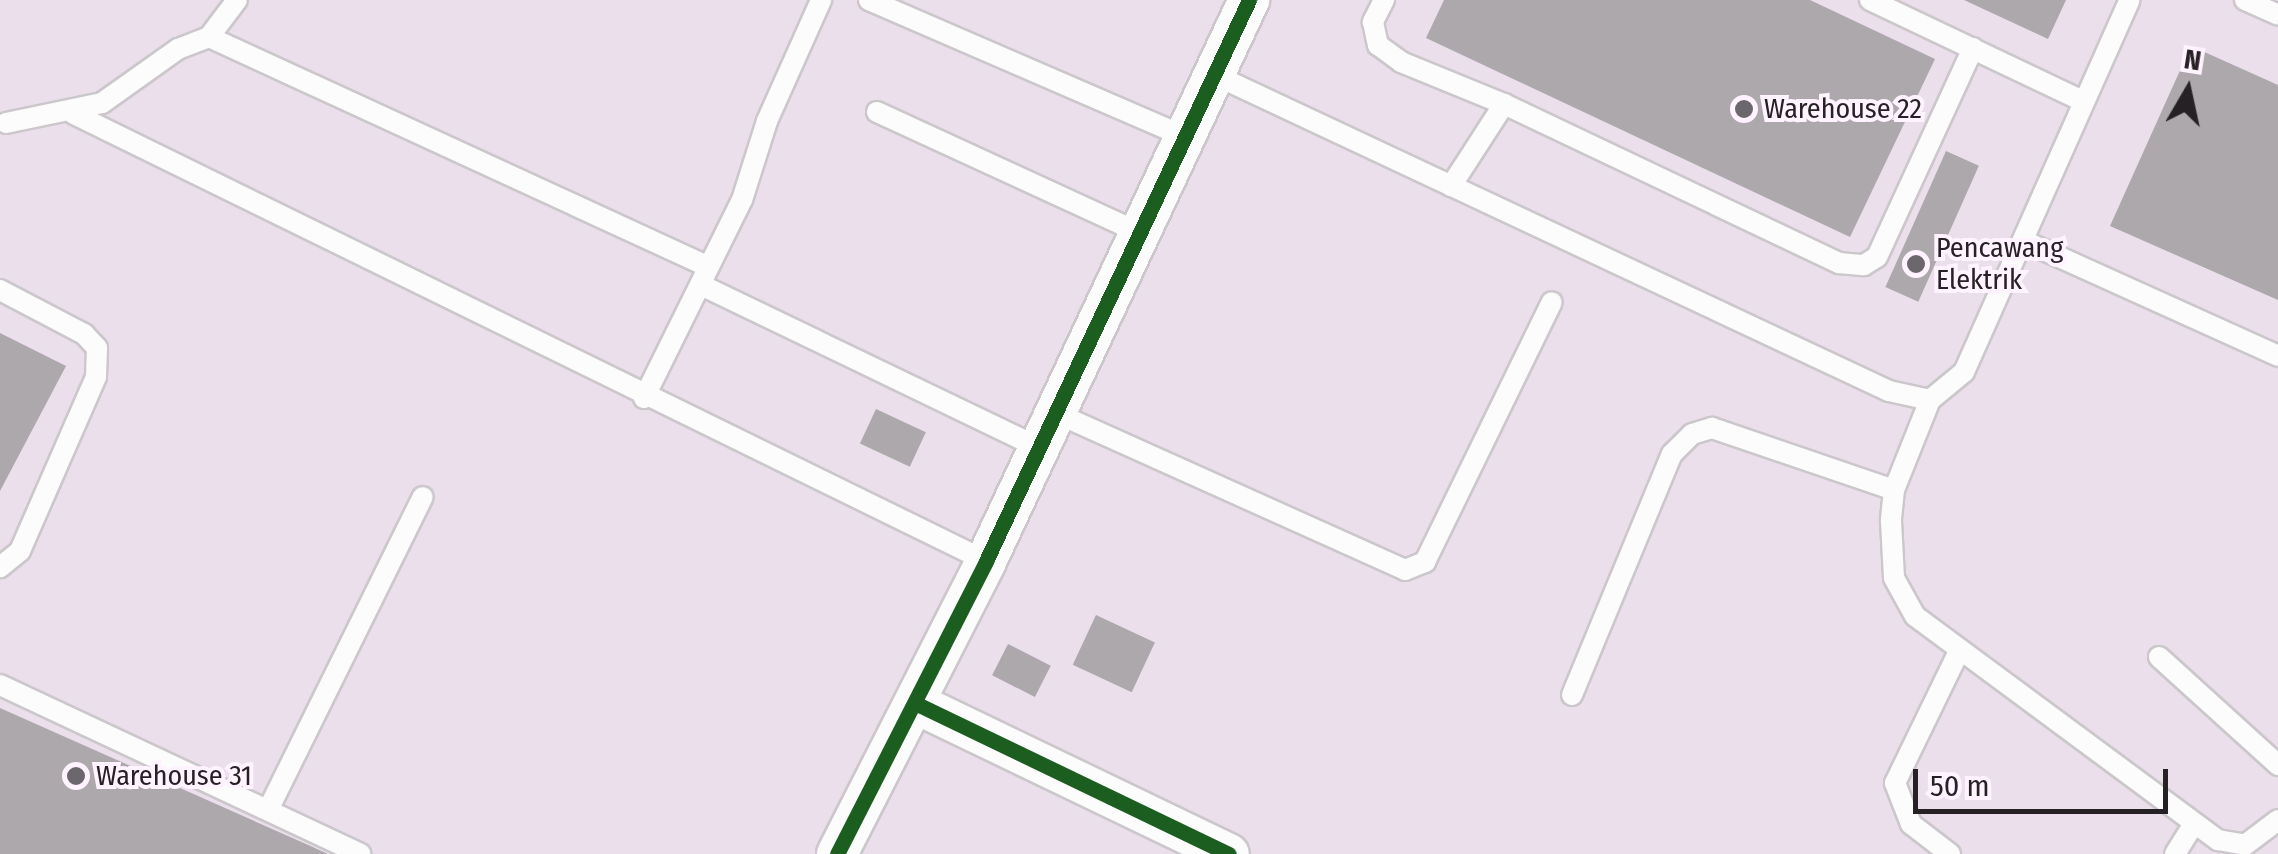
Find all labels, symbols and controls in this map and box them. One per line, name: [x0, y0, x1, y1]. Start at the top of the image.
north arrow: [2138, 40, 2238, 140]
text: N: [2182, 42, 2204, 77]
place label: Warehouse 22: [1764, 92, 1922, 126]
marker: Warehouse 22: [1733, 98, 1755, 120]
place label: Pencawang Elektrik: [1936, 231, 2063, 297]
marker: Pencawang Elektrik: [1905, 253, 1927, 275]
scale bar: [1918, 749, 2173, 811]
place label: Warehouse 31: [96, 759, 252, 793]
marker: Warehouse 31: [65, 765, 87, 787]
text: 50 m: [1930, 768, 1990, 804]

